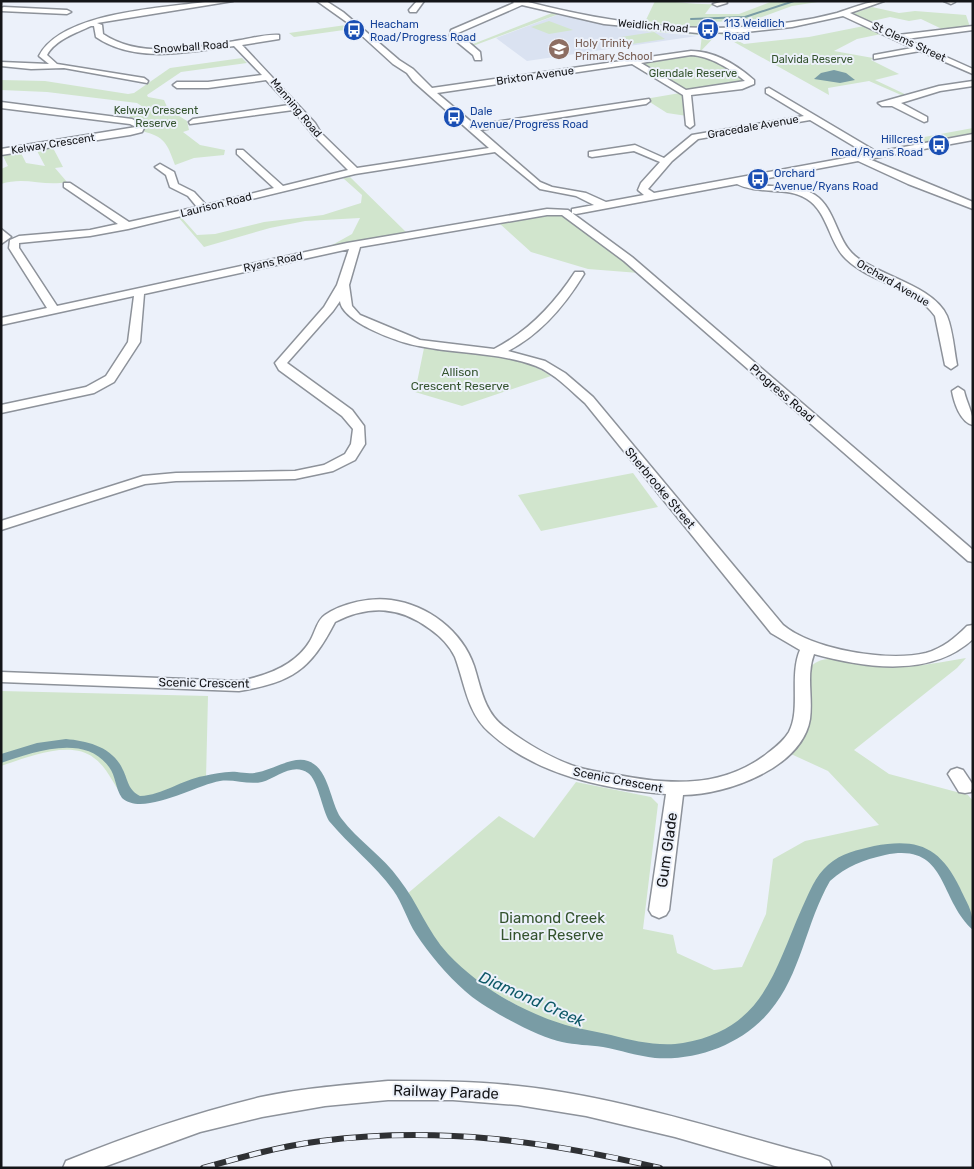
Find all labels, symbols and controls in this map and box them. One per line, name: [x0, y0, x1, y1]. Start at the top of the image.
street label: Weidlich Road: [617, 16, 689, 36]
bus stop icon: 113 Weidlich Road: [696, 17, 720, 41]
place label: 113 Weidlich Road: [724, 17, 785, 43]
bus stop icon: Heacham Road/Progress Road: [342, 18, 366, 42]
place label: Heacham Road/Progress Road: [370, 18, 476, 44]
street label: St Clems Street: [870, 19, 949, 65]
school or university icon: Holy Trinity Primary School: [547, 37, 571, 61]
place label: Holy Trinity Primary School: [575, 37, 652, 63]
street label: Snowball Road: [153, 38, 229, 56]
park label: Dalvida Reserve: [771, 53, 853, 66]
street label: Brixton Avenue: [495, 64, 575, 88]
park label: Glendale Reserve: [649, 67, 737, 80]
street label: Manning Road: [268, 76, 324, 140]
park label: Kelway Crescent Reserve: [114, 104, 199, 130]
bus stop icon: Dale Avenue/Progress Road: [442, 105, 466, 129]
place label: Dale Avenue/Progress Road: [470, 105, 588, 131]
street label: Gracedale Avenue: [706, 113, 800, 141]
street label: Kelway Crescent: [10, 131, 96, 157]
place label: Hillcrest Road/Ryans Road: [831, 133, 924, 159]
bus stop icon: Hillcrest Road/Ryans Road: [927, 133, 951, 157]
bus stop icon: Orchard Avenue/Ryans Road: [746, 167, 770, 191]
place label: Orchard Avenue/Ryans Road: [774, 167, 878, 193]
street label: Laurison Road: [179, 190, 253, 220]
street label: Ryans Road: [242, 249, 304, 275]
street label: Orchard Avenue: [854, 257, 932, 309]
street label: Progress Road: [747, 361, 817, 425]
park label: Allison Crescent Reserve: [411, 365, 510, 393]
street label: Sherbrooke Street: [622, 445, 698, 532]
street label: Scenic Crescent: [158, 675, 250, 691]
street label: Scenic Crescent: [572, 764, 664, 796]
street label: Gum Glade: [653, 811, 681, 889]
park label: Diamond Creek Linear Reserve: [499, 909, 605, 944]
water label: Diamond Creek: [476, 967, 588, 1031]
street label: Railway Parade: [393, 1081, 499, 1103]

